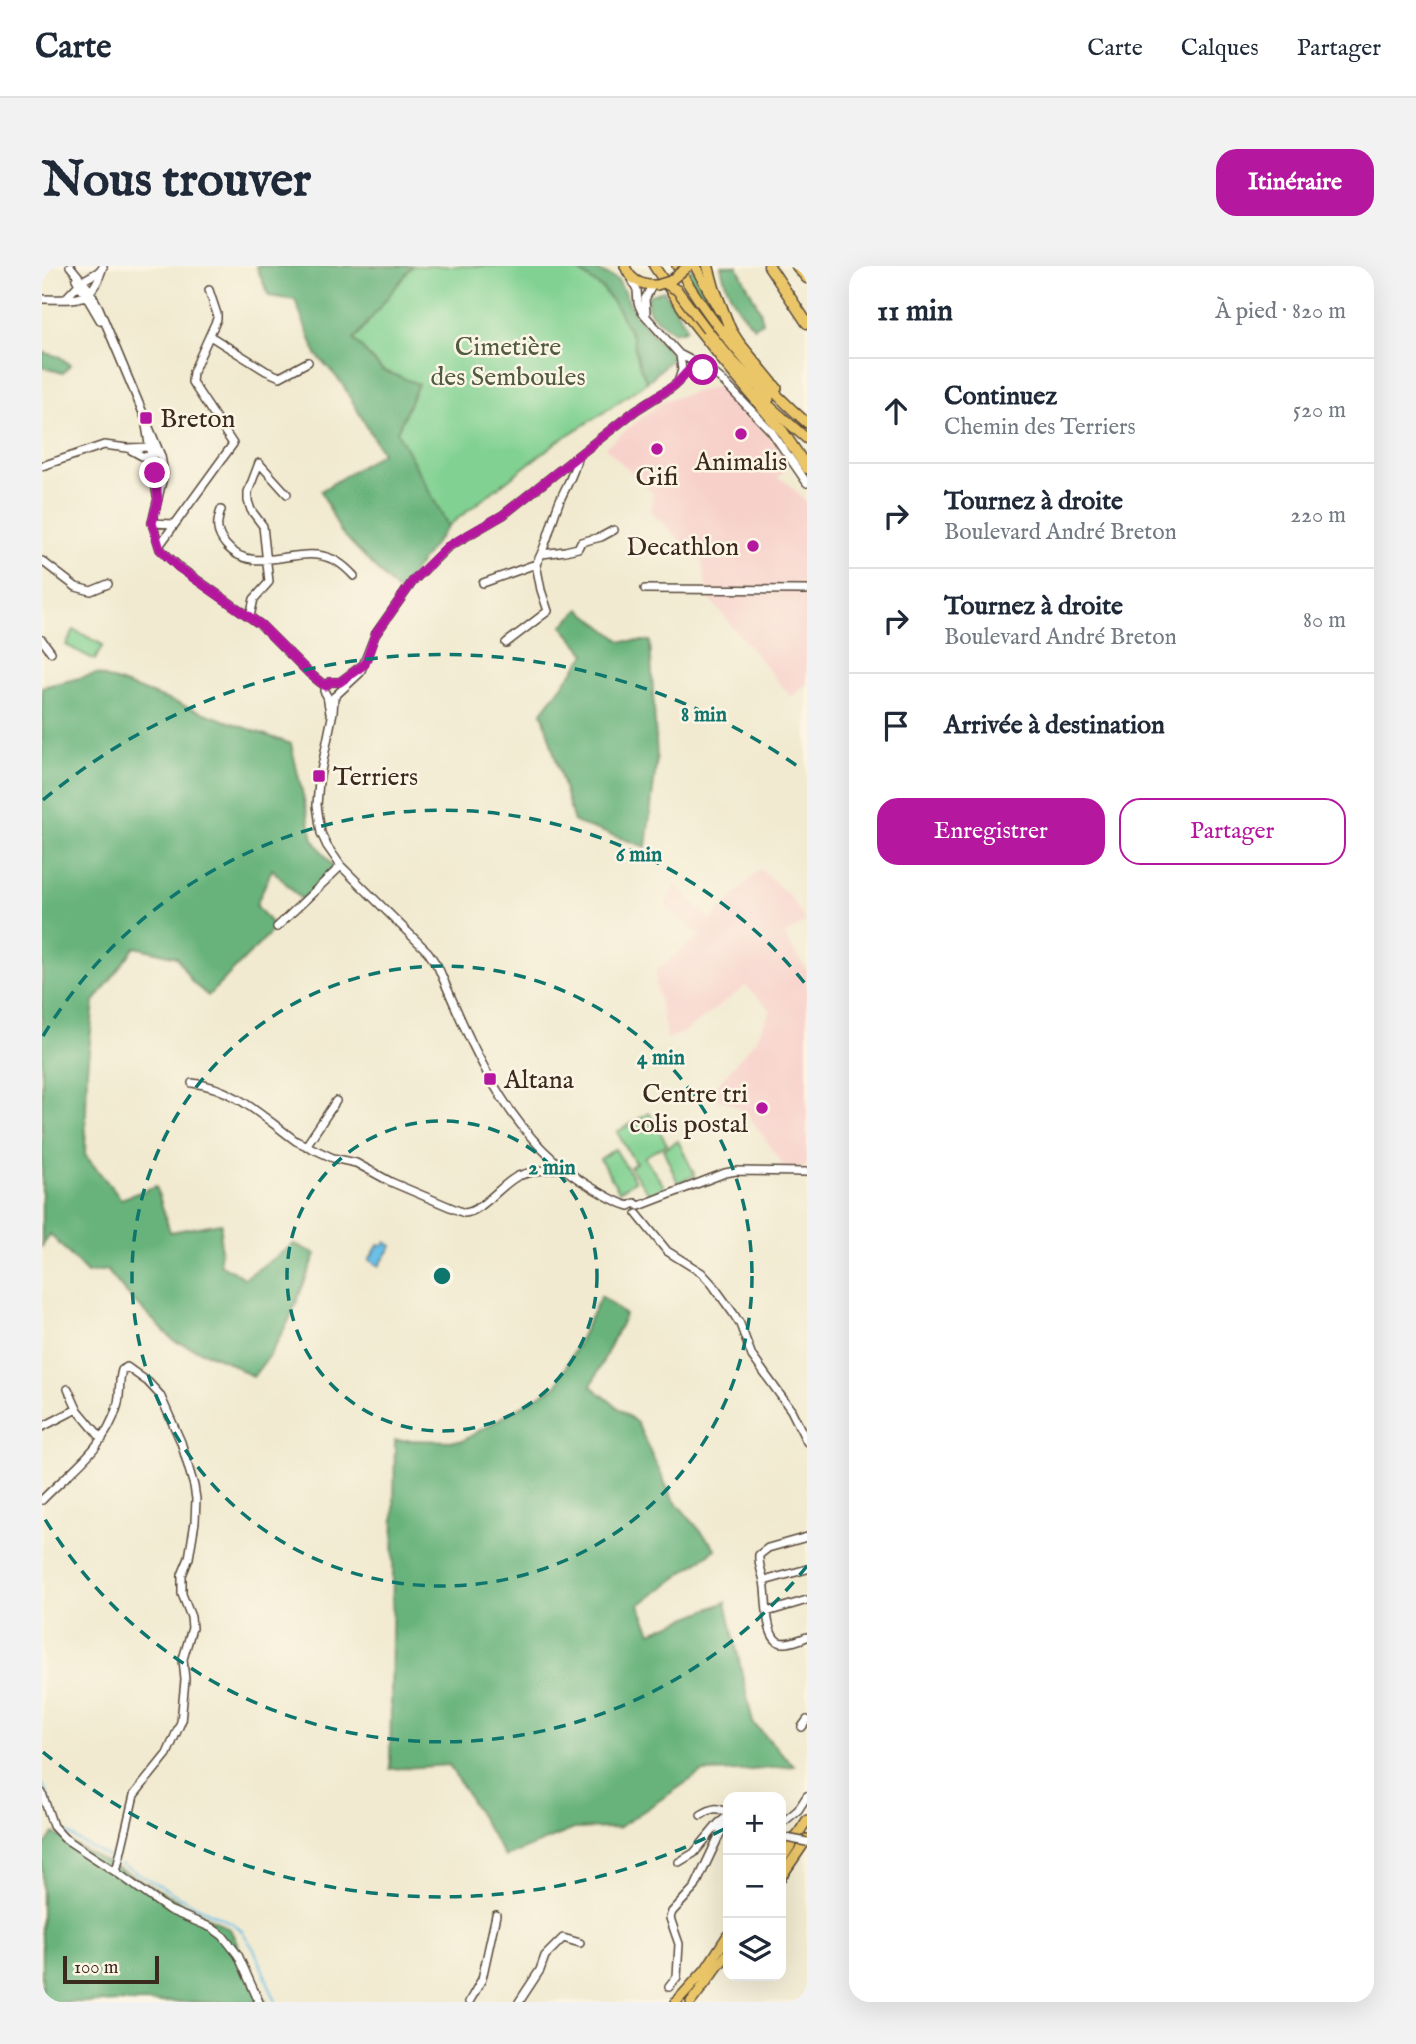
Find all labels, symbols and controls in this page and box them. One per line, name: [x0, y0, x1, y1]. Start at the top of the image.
text: Carte: [35, 27, 111, 69]
text: Carte: [1087, 33, 1143, 64]
text: Calques: [1181, 33, 1259, 64]
text: Partager: [1297, 33, 1381, 64]
button: Itinéraire: [1216, 149, 1374, 216]
text: Nous trouver: [42, 151, 311, 213]
text: 11 min: [877, 293, 953, 331]
text: À pied · 820 m: [1215, 297, 1346, 326]
park label: Cimetière des Semboules: [430, 331, 586, 394]
route start: [687, 354, 718, 385]
text: Continuez: [944, 380, 1057, 413]
icon: ahead: [877, 392, 915, 430]
text: 520 m: [1293, 396, 1346, 425]
place label: Breton: [160, 403, 235, 436]
marker: Breton: [138, 410, 154, 426]
text: Chemin des Terriers: [944, 413, 1136, 442]
marker: Animalis: [733, 426, 749, 442]
marker: Gifi: [649, 441, 665, 457]
place label: Animalis: [694, 446, 787, 479]
route end: [139, 457, 170, 488]
place label: Gifi: [636, 461, 678, 494]
text: Tournez à droite: [944, 485, 1123, 518]
icon: right: [877, 497, 915, 535]
text: 220 m: [1290, 501, 1346, 530]
text: Boulevard André Breton: [944, 518, 1177, 547]
place label: Decathlon: [626, 531, 739, 564]
marker: Decathlon: [745, 538, 761, 554]
text: Tournez à droite: [944, 590, 1123, 623]
icon: right: [877, 602, 915, 640]
text: 80 m: [1303, 606, 1346, 635]
text: Boulevard André Breton: [944, 623, 1177, 652]
text: 8 min: [681, 702, 727, 729]
icon: arrive: [877, 707, 915, 745]
text: Arrivée à destination: [944, 709, 1165, 742]
place label: Terriers: [333, 761, 418, 794]
marker: Terriers: [311, 768, 327, 784]
button: Enregistrer: [877, 798, 1105, 865]
button: Partager: [1119, 798, 1346, 865]
text: 6 min: [616, 842, 662, 869]
text: 4 min: [637, 1045, 685, 1072]
place label: Altana: [503, 1064, 575, 1097]
marker: Altana: [482, 1071, 498, 1087]
place label: Centre tri colis postal: [630, 1078, 749, 1141]
marker: Centre tri colis postal: [754, 1100, 770, 1116]
text: 2 min: [528, 1155, 576, 1182]
centre of rings: [430, 1264, 454, 1288]
map controls: [723, 1792, 786, 1981]
button: +: [723, 1792, 786, 1855]
button: −: [723, 1855, 786, 1918]
button: layers: [723, 1918, 786, 1981]
scale bar: [63, 1953, 159, 1985]
text: 100 m: [74, 1956, 118, 1980]

